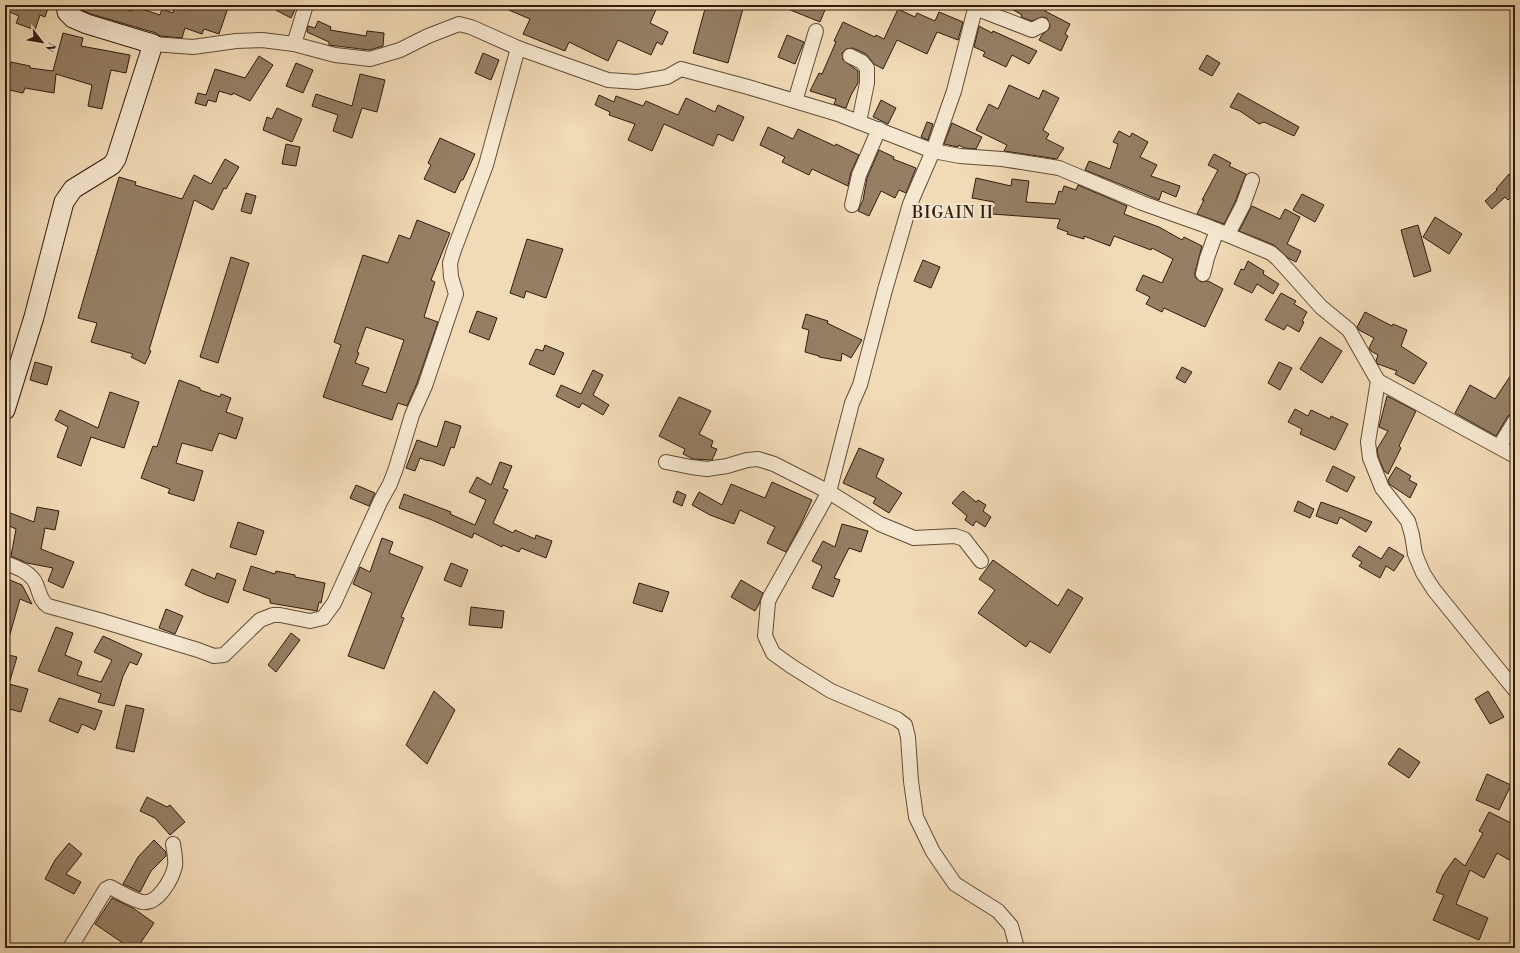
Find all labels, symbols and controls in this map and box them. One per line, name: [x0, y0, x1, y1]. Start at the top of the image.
north arrow: [22, 22, 62, 62]
text: N: [41, 39, 58, 54]
district label: BIGAIN II: [911, 203, 994, 223]

